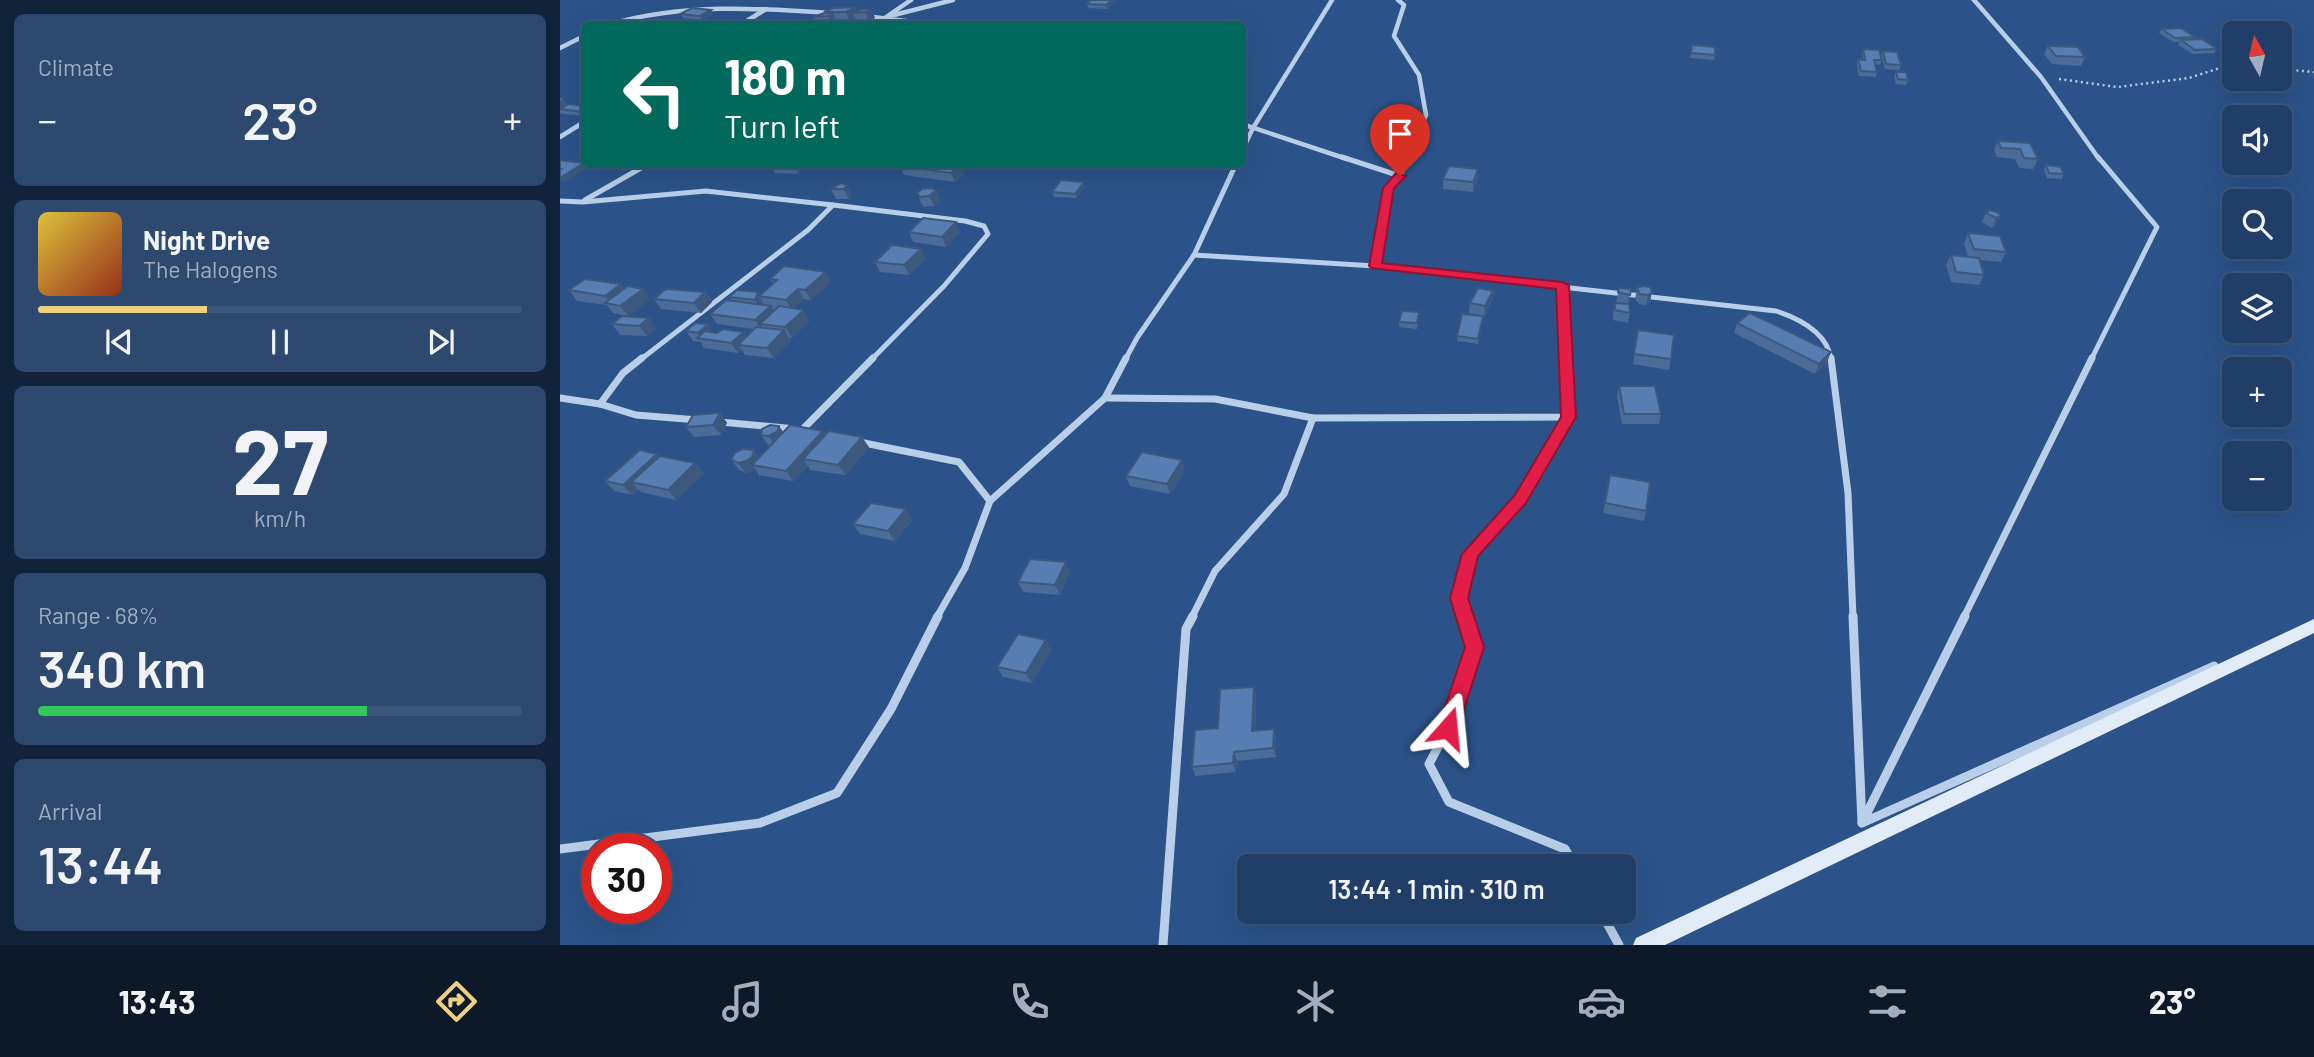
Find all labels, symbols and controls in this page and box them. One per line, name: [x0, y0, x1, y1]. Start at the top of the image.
north arrow: [2222, 21, 2292, 91]
map controls: [2222, 21, 2292, 511]
text: 180 m: [724, 46, 847, 105]
icon: left: [609, 49, 700, 140]
text: Climate: [38, 53, 114, 81]
text: 23°: [242, 88, 318, 150]
text: −: [38, 96, 57, 142]
text: +: [503, 96, 522, 142]
pin: [1370, 104, 1430, 176]
button: sound: [2222, 105, 2292, 175]
text: Turn left: [724, 106, 841, 144]
icon: arrive: [1381, 115, 1419, 153]
button: search: [2222, 189, 2292, 259]
text: Night Drive: [143, 224, 270, 255]
text: The Halogens: [143, 255, 278, 283]
button: layers: [2222, 273, 2292, 343]
icon: previous: [100, 323, 138, 361]
icon: pause: [261, 323, 299, 361]
icon: next: [422, 323, 460, 361]
button: +: [2222, 357, 2292, 427]
text: 27: [232, 404, 328, 513]
button: −: [2222, 441, 2292, 511]
text: km/h: [254, 504, 306, 532]
text: Range · 68%: [38, 601, 158, 629]
text: 340 km: [38, 636, 206, 698]
position arrow: [1411, 691, 1485, 765]
text: Arrival: [38, 797, 102, 825]
text: 13:44: [38, 832, 163, 894]
speed limit sign: 30: [581, 833, 672, 924]
text: 13:44 · 1 min · 310 m: [1328, 873, 1545, 904]
icon: directions: [432, 977, 481, 1026]
icon: music: [718, 977, 767, 1026]
icon: phone: [1005, 977, 1054, 1026]
icon: climate: [1291, 977, 1340, 1026]
icon: car: [1577, 977, 1626, 1026]
icon: filters: [1863, 977, 1912, 1026]
text: 13:43: [119, 982, 195, 1020]
text: 23°: [2149, 982, 2195, 1020]

